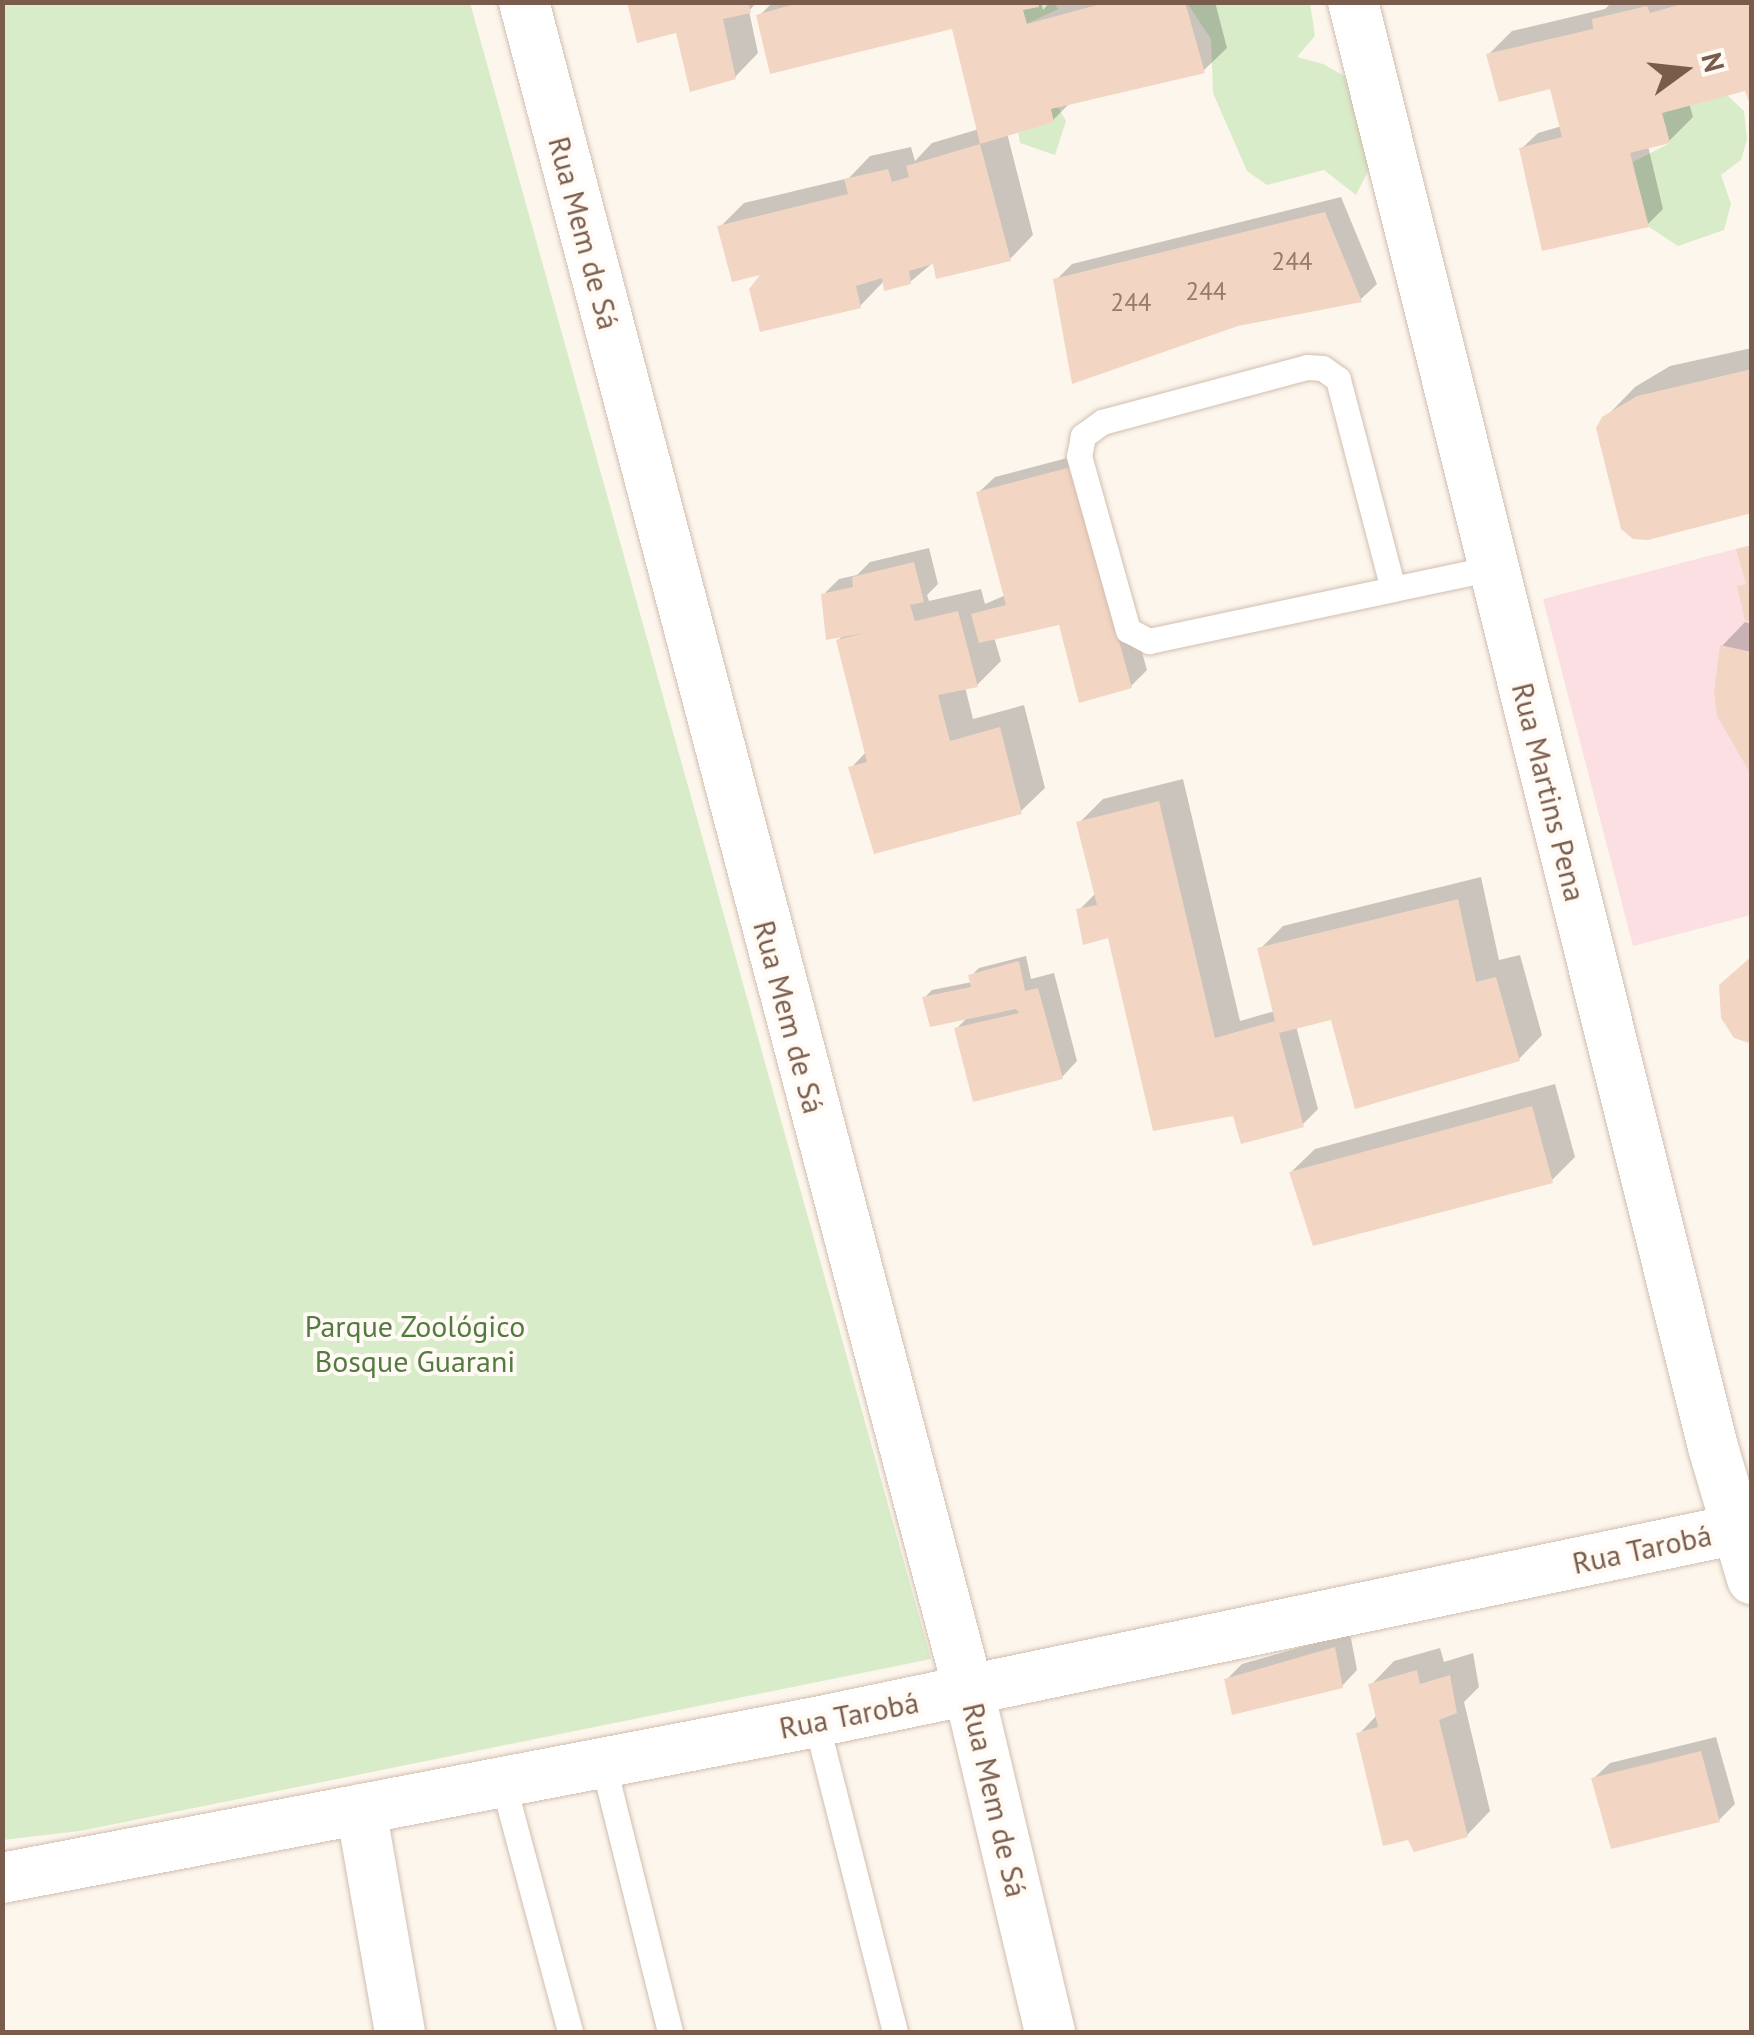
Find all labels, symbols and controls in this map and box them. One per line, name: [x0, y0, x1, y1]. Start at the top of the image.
north arrow: [1634, 20, 1734, 120]
text: N: [1693, 48, 1734, 76]
street label: Rua Mem de Sá: [541, 133, 627, 333]
house number: 244: [1272, 246, 1312, 276]
house number: 244: [1186, 276, 1226, 306]
house number: 244: [1111, 287, 1151, 317]
street label: Rua Martins Pena: [1504, 679, 1594, 905]
street label: Rua Mem de Sá: [746, 917, 832, 1117]
park label: Parque Zoológico Bosque Guarani: [304, 1308, 526, 1378]
street label: Rua Tarobá: [1569, 1517, 1715, 1581]
street label: Rua Tarobá: [776, 1684, 922, 1746]
street label: Rua Mem de Sá: [955, 1699, 1035, 1901]

